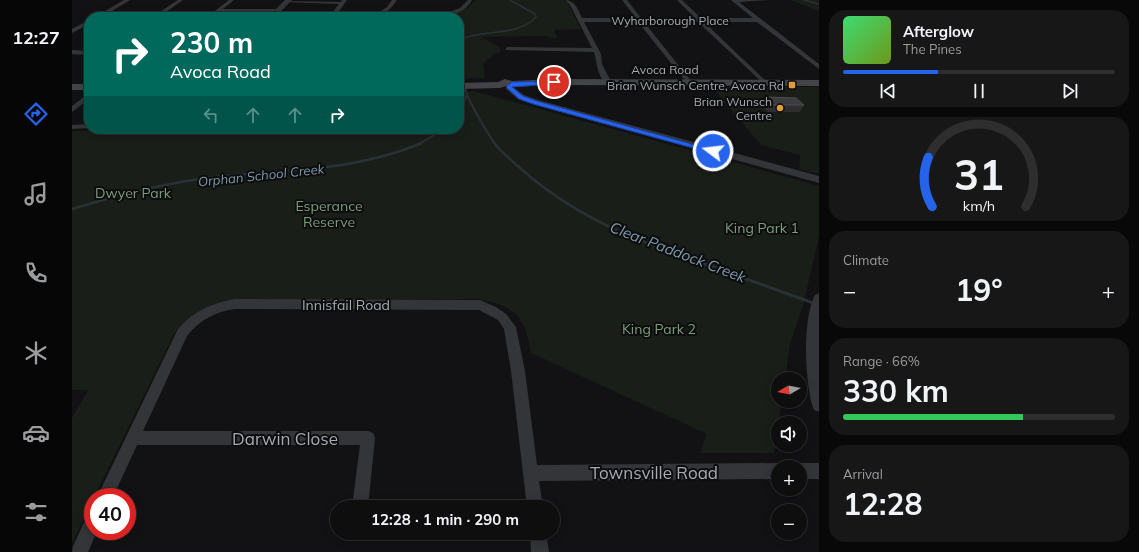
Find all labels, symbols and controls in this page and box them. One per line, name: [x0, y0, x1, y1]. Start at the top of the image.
street label: Wyharborough Place: [611, 13, 729, 28]
text: Afterglow: [903, 22, 974, 41]
text: 230 m: [170, 25, 253, 60]
text: 12:27: [12, 26, 60, 49]
icon: right: [104, 28, 156, 80]
text: The Pines: [903, 41, 962, 57]
text: Avoca Road: [170, 60, 271, 83]
street label: Avoca Road: [631, 62, 699, 77]
pin: [537, 65, 571, 99]
icon: arrive: [543, 71, 565, 93]
place label: Brian Wunsch Centre, Avoca Rd: [607, 78, 784, 93]
marker: Brian Wunsch Centre, Avoca Rd: [787, 80, 797, 90]
icon: previous: [877, 80, 899, 102]
icon: pause: [968, 80, 990, 102]
icon: next: [1059, 80, 1081, 102]
place label: Brian Wunsch Centre: [694, 94, 772, 123]
icon: directions: [22, 100, 50, 128]
marker: Brian Wunsch Centre: [775, 103, 785, 113]
icon: left: [200, 104, 222, 126]
icon: ahead: [242, 104, 264, 126]
icon: ahead: [284, 104, 306, 126]
icon: right: [326, 104, 348, 126]
position arrow: [692, 130, 734, 172]
text: 31: [954, 148, 1004, 200]
water label: Orphan School Creek: [197, 160, 325, 190]
icon: music: [22, 180, 50, 208]
park label: Dwyer Park: [95, 184, 172, 202]
park label: Esperance Reserve: [295, 197, 363, 231]
text: km/h: [963, 197, 995, 215]
water label: Clear Paddock Creek: [607, 217, 750, 287]
park label: King Park 1: [725, 219, 799, 237]
text: Climate: [843, 252, 889, 268]
icon: phone: [22, 259, 50, 287]
text: 19°: [955, 271, 1003, 309]
text: −: [843, 277, 856, 305]
text: +: [1102, 277, 1115, 305]
street label: Innisfail Road: [302, 296, 390, 314]
park label: King Park 2: [622, 320, 696, 338]
icon: climate: [22, 339, 50, 367]
text: Range · 66%: [843, 353, 920, 369]
north arrow: [771, 372, 807, 408]
map controls: [771, 372, 807, 540]
text: 330 km: [843, 372, 949, 410]
button: sound: [771, 416, 807, 452]
icon: car: [22, 419, 50, 447]
street label: Darwin Close: [232, 428, 338, 449]
button: +: [771, 460, 807, 496]
street label: Townsville Road: [590, 462, 718, 483]
text: Arrival: [843, 466, 883, 482]
text: 12:28: [843, 485, 922, 523]
speed limit sign: 40: [84, 488, 136, 540]
icon: filters: [22, 498, 50, 526]
button: −: [771, 504, 807, 540]
text: 12:28 · 1 min · 290 m: [371, 510, 519, 529]

